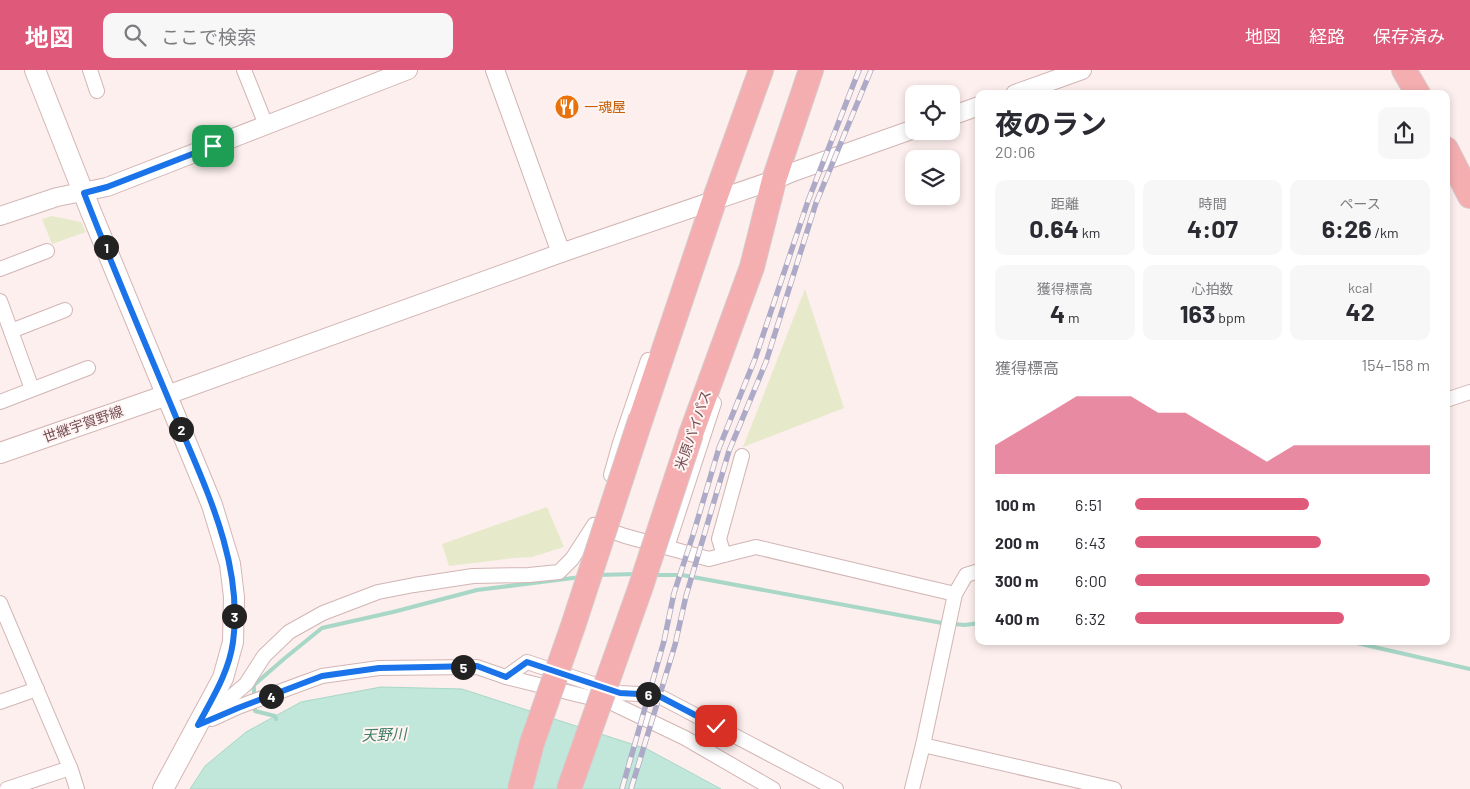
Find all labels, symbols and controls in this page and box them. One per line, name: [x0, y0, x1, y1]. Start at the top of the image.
search box: [103, 13, 453, 58]
icon: search: [121, 21, 149, 49]
text: 地図: [25, 22, 73, 51]
text: ここで検索: [161, 25, 256, 48]
text: 地図: [1245, 25, 1281, 47]
text: 経路: [1309, 25, 1345, 47]
text: 保存済み: [1373, 25, 1445, 47]
map controls: [905, 85, 960, 205]
button: locate: [905, 85, 960, 140]
restaurant icon: 一魂屋: [554, 94, 580, 120]
place label: 一魂屋: [584, 98, 626, 115]
text: 夜のラン: [995, 106, 1107, 140]
button: share: [1378, 107, 1430, 159]
pin: [192, 125, 234, 167]
icon: arrive: [199, 132, 227, 160]
text: 20:06: [995, 142, 1035, 161]
button: layers: [905, 150, 960, 205]
text: 距離: [1051, 195, 1079, 212]
text: 時間: [1198, 195, 1226, 212]
text: ペース: [1340, 195, 1381, 212]
text: 0.64: [1029, 213, 1079, 243]
text: 4:07: [1187, 213, 1238, 243]
text: 6:26: [1322, 213, 1372, 243]
text: km: [1079, 224, 1100, 241]
text: /km: [1372, 224, 1399, 241]
pin: 1: [94, 234, 118, 260]
text: 1: [104, 239, 109, 256]
text: kcal: [1348, 279, 1372, 296]
text: 獲得標高: [1037, 280, 1093, 297]
text: 心拍数: [1191, 280, 1233, 297]
text: 42: [1346, 296, 1375, 326]
text: 4: [1050, 298, 1065, 328]
text: 163: [1180, 298, 1216, 328]
text: m: [1065, 309, 1080, 326]
text: bpm: [1216, 309, 1245, 326]
text: 154–158 m: [1362, 355, 1430, 374]
text: 獲得標高: [995, 358, 1059, 377]
street label: 米原バイパス: [671, 387, 714, 472]
street label: 世継宇賀野線: [40, 402, 125, 445]
pin: 2: [168, 416, 194, 442]
text: 2: [178, 421, 185, 438]
text: 100 m: [995, 495, 1035, 514]
text: 6:51: [1075, 495, 1102, 514]
text: 200 m: [995, 533, 1039, 552]
text: 6:43: [1075, 533, 1106, 552]
text: 300 m: [995, 571, 1038, 590]
text: 6:00: [1075, 571, 1107, 590]
pin: 3: [222, 604, 246, 628]
text: 3: [231, 608, 238, 625]
text: 400 m: [995, 609, 1039, 628]
text: 6:32: [1075, 609, 1105, 628]
pin: 5: [450, 654, 476, 680]
text: 5: [460, 659, 467, 676]
pin: 6: [636, 682, 660, 706]
pin: 4: [258, 684, 284, 708]
text: 6: [645, 686, 652, 703]
text: 4: [267, 688, 276, 705]
pin: [695, 705, 737, 747]
icon: check: [702, 712, 730, 740]
water label: 天野川: [361, 724, 409, 744]

